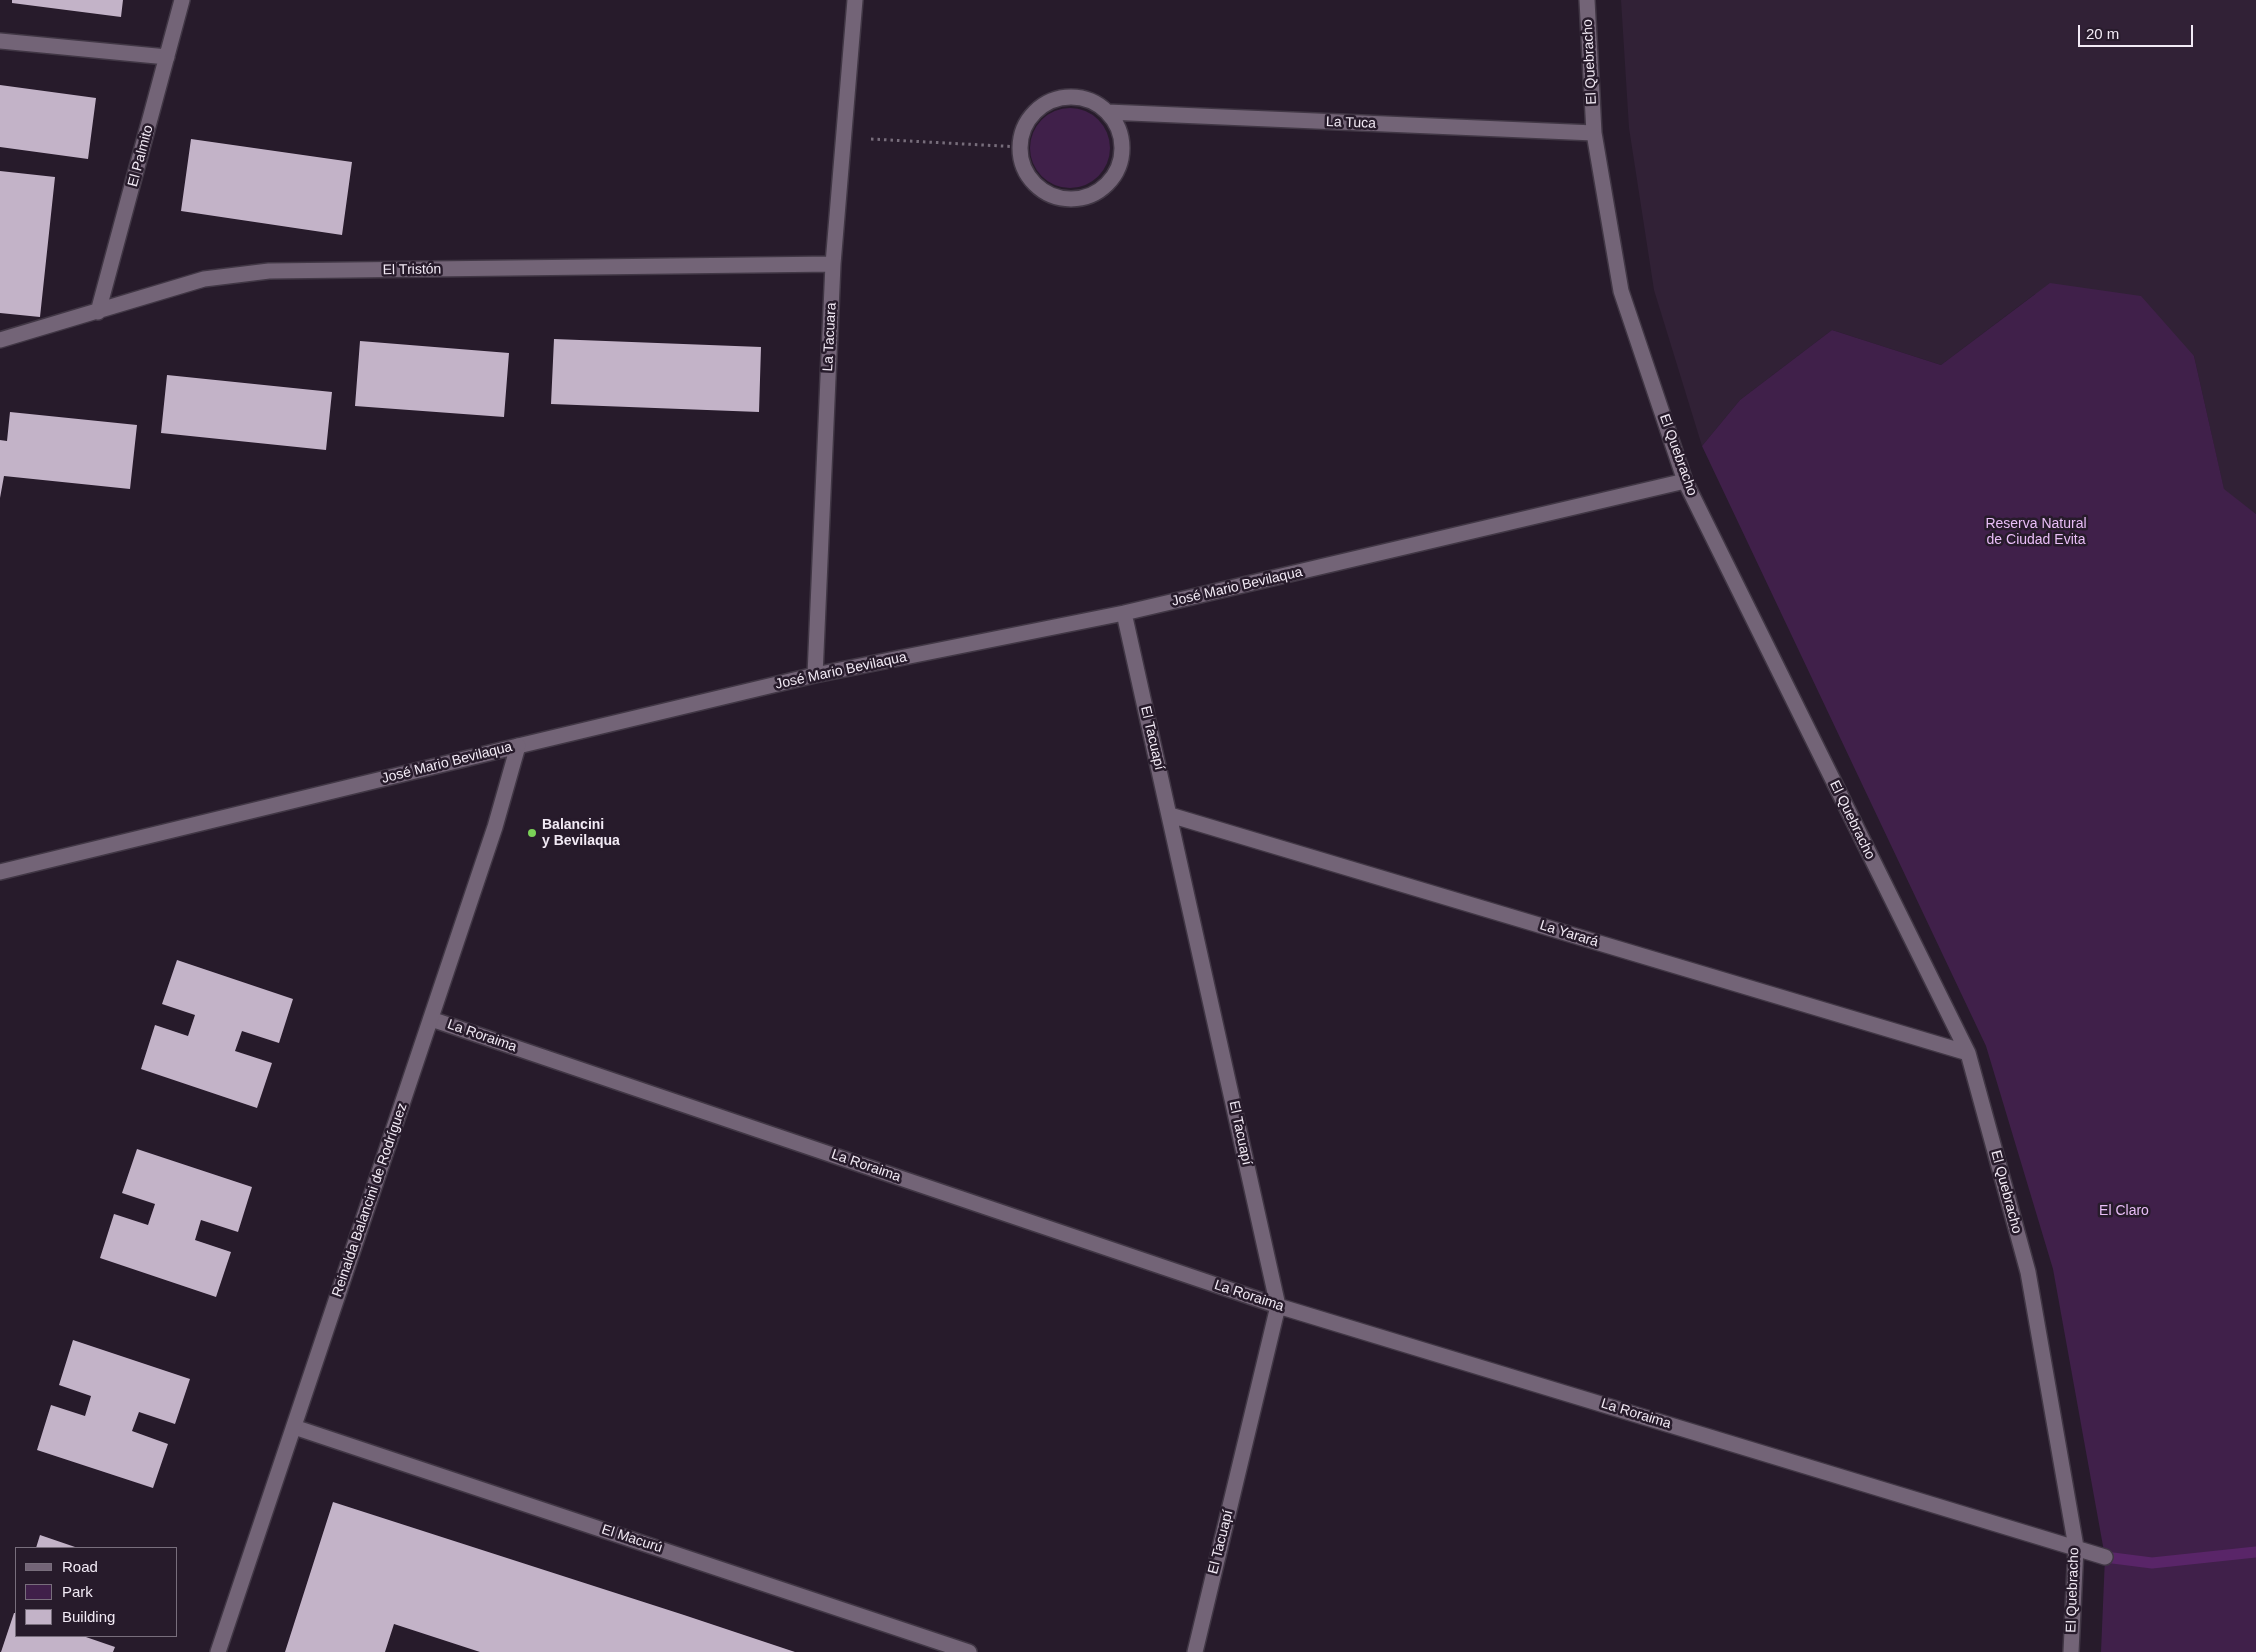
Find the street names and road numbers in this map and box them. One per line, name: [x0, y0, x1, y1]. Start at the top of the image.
street label: El Quebracho: [1579, 19, 1601, 105]
street label: La Tuca: [1326, 114, 1376, 132]
street label: El Palmito: [125, 123, 157, 189]
street label: El Tristón: [383, 261, 441, 279]
street label: La Tacuara: [820, 302, 840, 372]
street label: El Quebracho: [1655, 412, 1701, 498]
street label: José Mario Bevilaqua: [1170, 564, 1304, 610]
street label: José Mario Bevilaqua: [774, 649, 908, 693]
street label: El Tacuapí: [1136, 704, 1168, 772]
street label: José Mario Bevilaqua: [380, 739, 514, 787]
street label: El Quebracho: [1826, 778, 1878, 862]
street label: La Yarará: [1538, 917, 1600, 951]
street label: La Roraima: [445, 1016, 519, 1056]
street label: El Tacuapí: [1225, 1099, 1255, 1167]
street label: Reinalda Balancini de Rodríguez: [329, 1101, 411, 1299]
street label: La Roraima: [829, 1146, 903, 1186]
street label: El Quebracho: [1987, 1148, 2025, 1236]
street label: La Roraima: [1212, 1277, 1286, 1315]
street label: La Roraima: [1599, 1395, 1673, 1433]
street label: El Tacuapí: [1205, 1508, 1237, 1576]
street label: El Macurú: [599, 1521, 665, 1557]
street label: El Quebracho: [2063, 1547, 2083, 1633]

